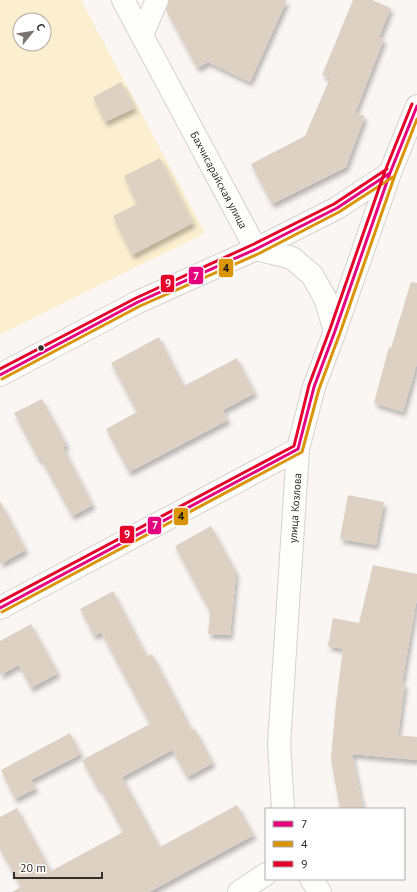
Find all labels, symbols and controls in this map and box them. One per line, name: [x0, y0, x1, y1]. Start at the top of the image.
north arrow: [12, 12, 52, 52]
text: С: [33, 21, 48, 33]
street label: Бахчисарайская улица: [187, 129, 251, 231]
line badge: 4: [218, 258, 234, 278]
text: 4: [223, 261, 230, 275]
line badge: 7: [188, 266, 204, 285]
text: 7: [193, 269, 199, 283]
line badge: 9: [160, 274, 175, 293]
text: 9: [165, 276, 171, 290]
unlabelled marker: [36, 343, 46, 353]
street label: улица Козлова: [286, 473, 304, 543]
line badge: 4: [173, 507, 189, 526]
text: 4: [178, 509, 185, 523]
line badge: 7: [147, 516, 162, 535]
text: 7: [152, 518, 158, 532]
line badge: 9: [119, 525, 135, 544]
text: 9: [124, 527, 130, 541]
legend: [265, 808, 405, 880]
text: 7: [301, 816, 308, 831]
text: 4: [301, 836, 308, 851]
scale bar: [14, 854, 102, 880]
text: 9: [301, 856, 308, 871]
text: 20 m: [20, 860, 46, 875]

